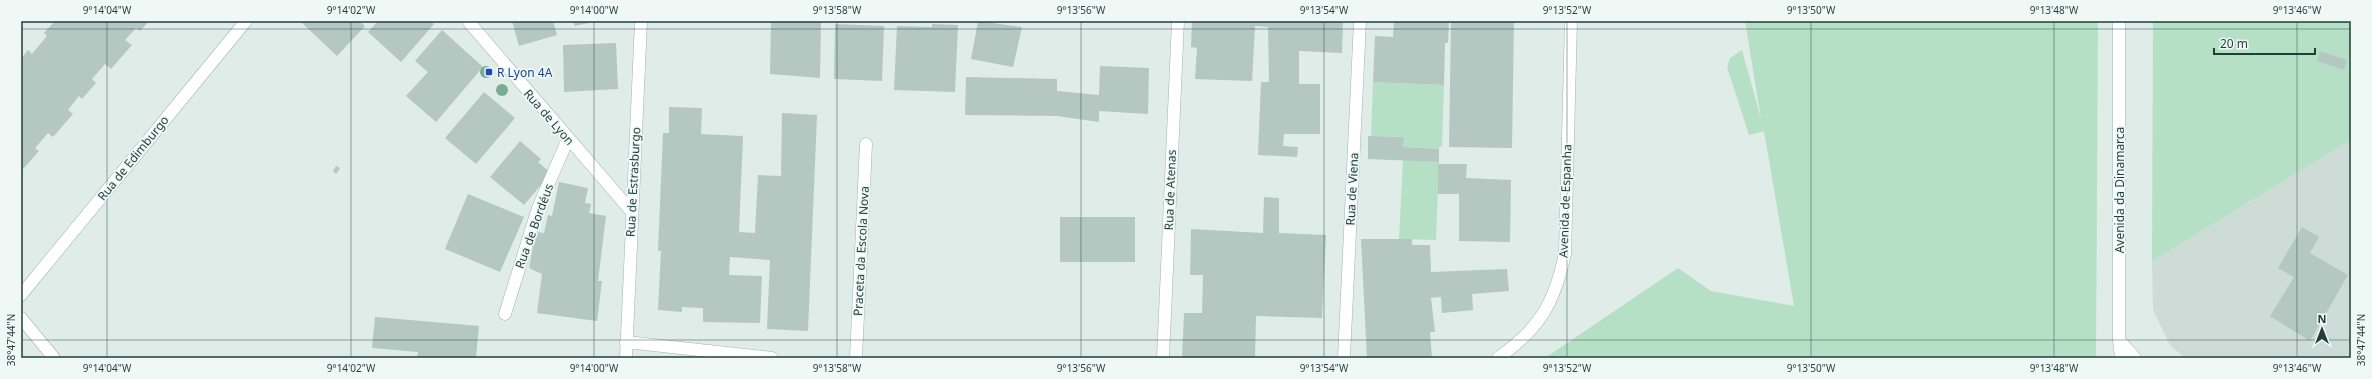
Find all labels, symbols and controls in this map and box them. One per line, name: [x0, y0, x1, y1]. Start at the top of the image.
text: 9°14'04"W: [83, 3, 132, 17]
text: 9°14'02"W: [327, 3, 376, 17]
text: 9°14'00"W: [570, 3, 619, 17]
text: 9°13'58"W: [813, 3, 862, 17]
text: 9°13'56"W: [1057, 3, 1106, 17]
text: 9°13'54"W: [1300, 3, 1349, 17]
text: 9°13'52"W: [1543, 3, 1592, 17]
text: 9°13'50"W: [1787, 3, 1836, 17]
text: 9°13'48"W: [2030, 3, 2079, 17]
text: 9°13'46"W: [2273, 3, 2322, 17]
scale bar: [2214, 30, 2315, 56]
text: 20 m: [2220, 35, 2248, 52]
place label: R Lyon 4A: [497, 64, 553, 81]
marker: R Lyon 4A: [484, 67, 494, 77]
street label: Rua de Lyon: [520, 85, 578, 149]
street label: Rua de Edimburgo: [93, 112, 173, 204]
street label: Rua de Estrasburgo: [622, 127, 644, 237]
street label: Avenida da Dinamarca: [2111, 127, 2128, 253]
street label: Avenida de Espanha: [1555, 144, 1575, 258]
street label: Rua de Atenas: [1160, 149, 1180, 231]
street label: Rua de Viena: [1342, 152, 1362, 226]
street label: Rua de Bordéus: [511, 181, 557, 271]
street label: Praceta da Escola Nova: [849, 186, 873, 316]
north arrow: [2302, 309, 2342, 349]
text: N: [2318, 311, 2326, 326]
text: 38°47'44"N: [4, 314, 18, 366]
text: 38°47'44"N: [2354, 314, 2368, 366]
text: 9°14'04"W: [83, 361, 132, 375]
text: 9°14'02"W: [327, 361, 376, 375]
text: 9°14'00"W: [570, 361, 619, 375]
text: 9°13'58"W: [813, 361, 862, 375]
text: 9°13'56"W: [1057, 361, 1106, 375]
text: 9°13'54"W: [1300, 361, 1349, 375]
text: 9°13'52"W: [1543, 361, 1592, 375]
text: 9°13'50"W: [1787, 361, 1836, 375]
text: 9°13'48"W: [2030, 361, 2079, 375]
text: 9°13'46"W: [2273, 361, 2322, 375]

